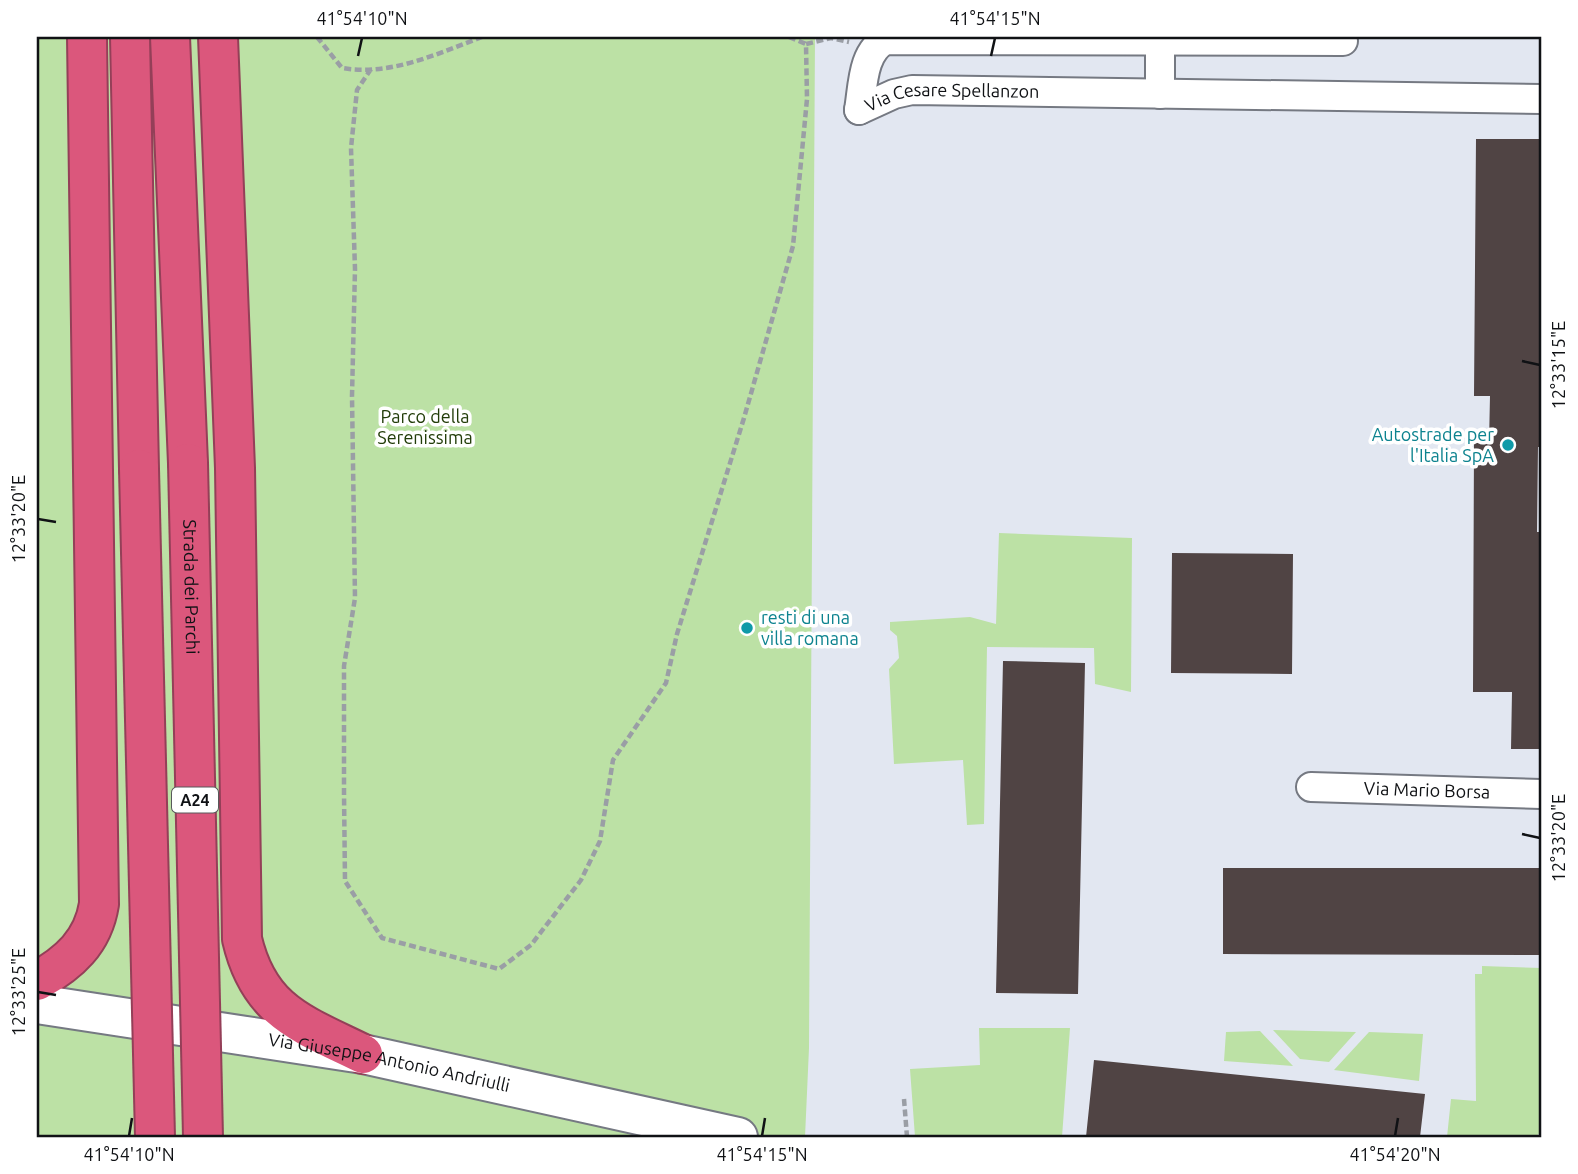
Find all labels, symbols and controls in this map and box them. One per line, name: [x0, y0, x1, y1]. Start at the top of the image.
text: 41°54'10"N: [316, 8, 408, 28]
text: 41°54'15"N: [949, 8, 1041, 28]
street label: Via Cesare Spellanzon: [861, 79, 1040, 115]
text: 12°33'15"E: [1548, 321, 1568, 409]
park label: Parco della Serenissima: [377, 406, 473, 447]
place label: Autostrade per l'Italia SpA: [1372, 424, 1494, 465]
marker: Autostrade per l'Italia SpA: [1500, 437, 1516, 453]
text: 12°33'20"E: [8, 475, 28, 563]
street label: Strada dei Parchi: [180, 519, 203, 655]
place label: resti di una villa romana: [761, 607, 859, 648]
marker: resti di una villa romana: [739, 620, 755, 636]
street label: Via Mario Borsa: [1363, 778, 1490, 801]
road number: A24: [172, 788, 218, 813]
text: 12°33'20"E: [1548, 794, 1568, 882]
text: 12°33'25"E: [8, 948, 28, 1036]
street label: Via Giuseppe Antonio Andriulli: [267, 1029, 512, 1095]
text: 41°54'10"N: [83, 1144, 175, 1164]
text: 41°54'15"N: [716, 1144, 808, 1164]
text: 41°54'20"N: [1349, 1144, 1441, 1164]

